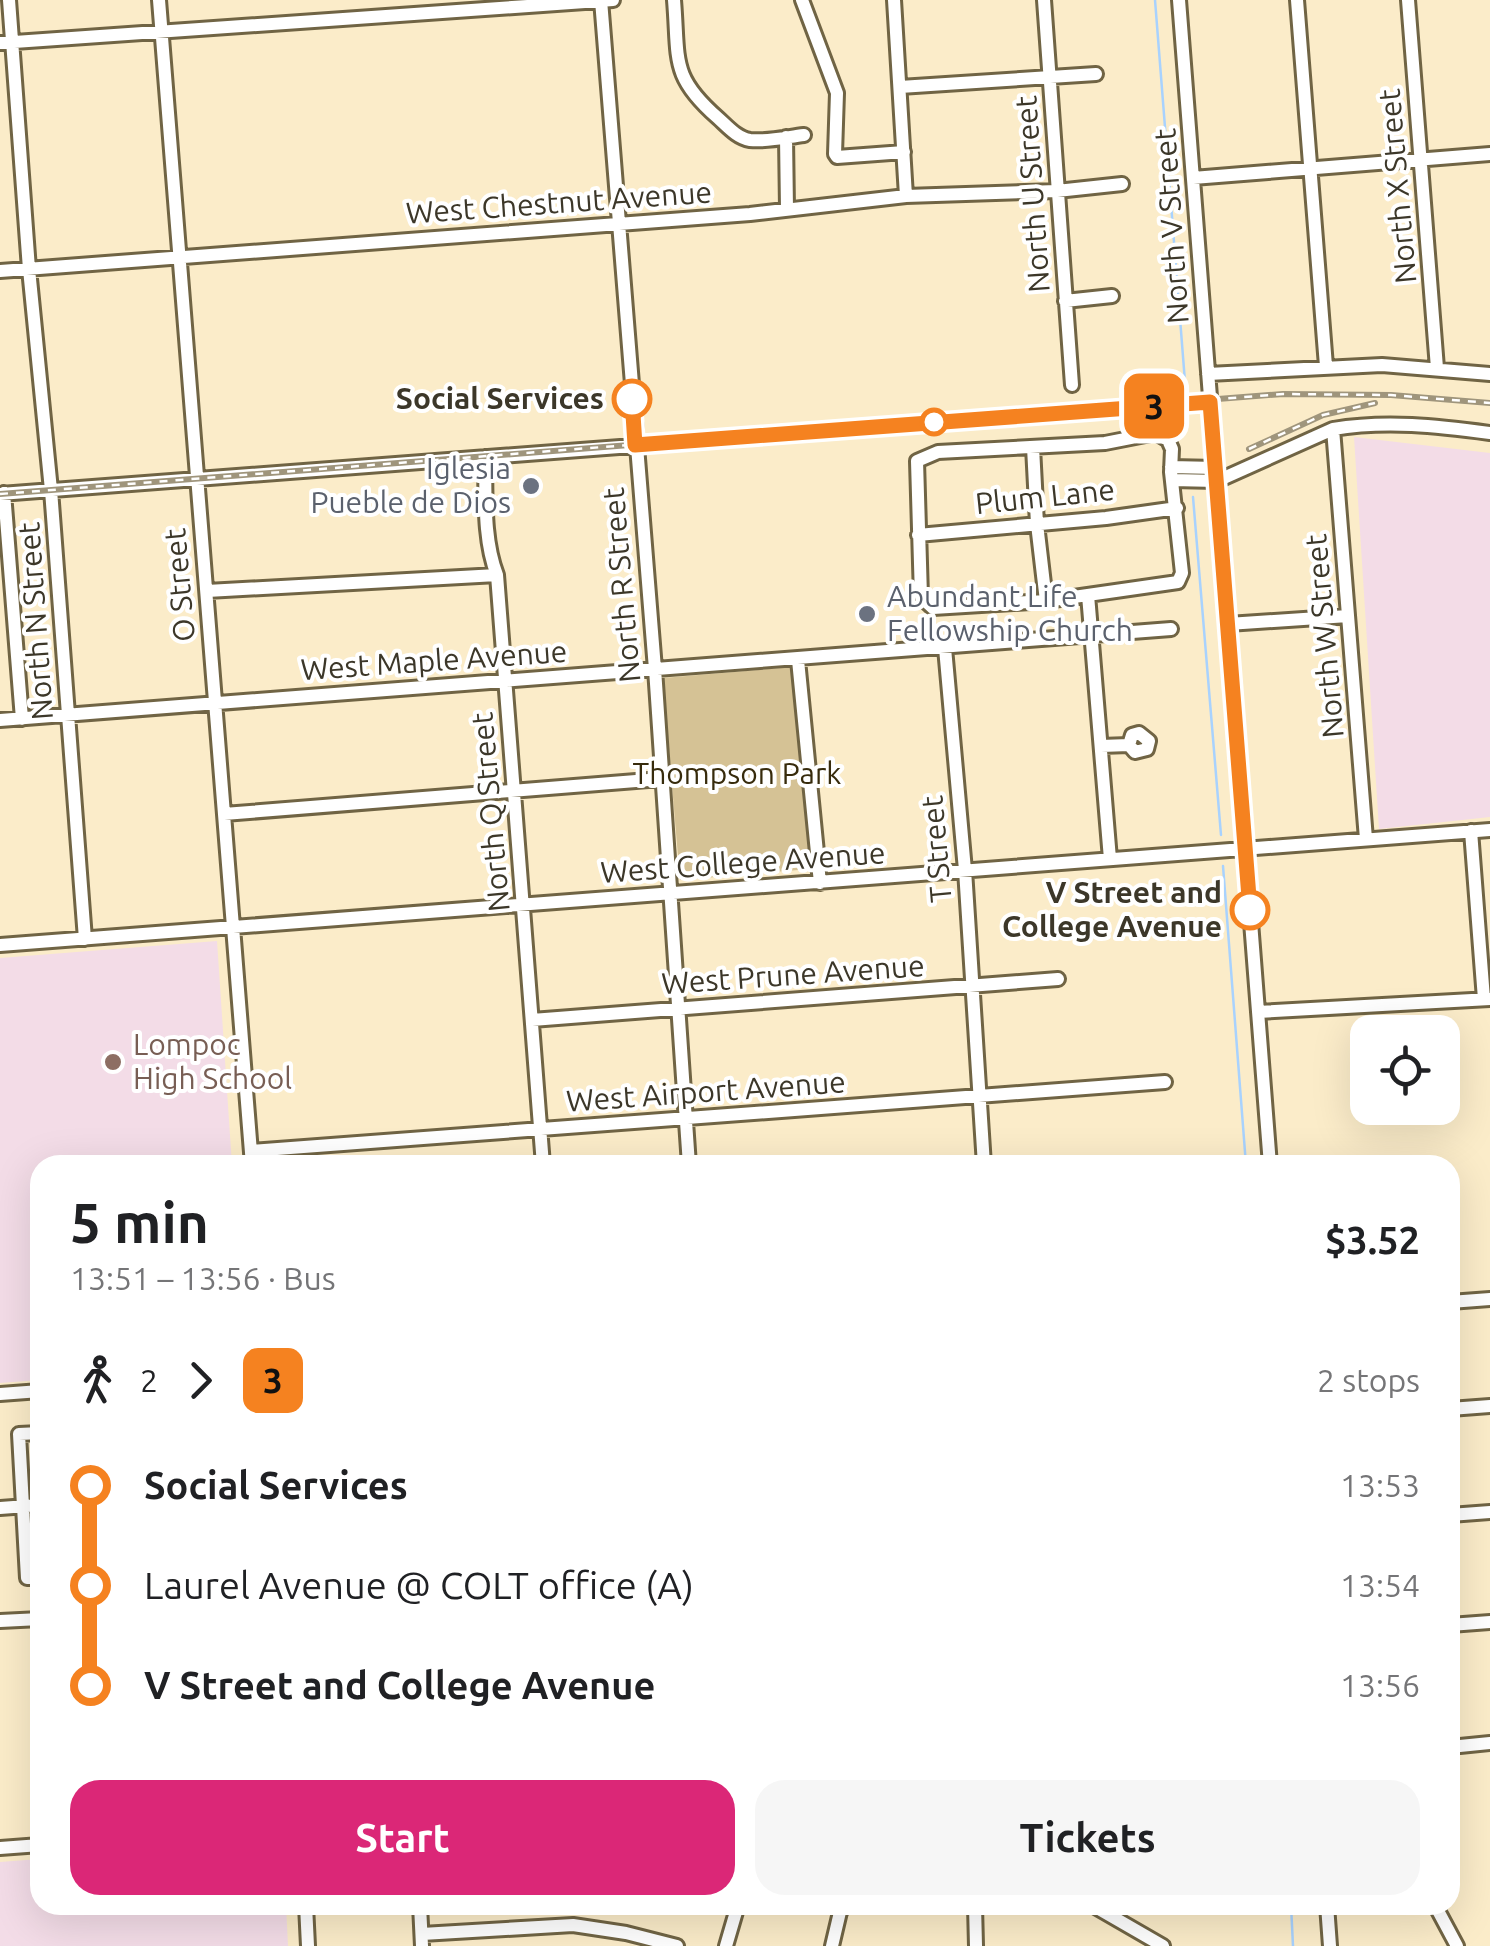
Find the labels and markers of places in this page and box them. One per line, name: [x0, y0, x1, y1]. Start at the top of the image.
marker: Social Services: [613, 380, 651, 418]
place label: Social Services: [396, 381, 604, 415]
unlabelled marker: [921, 409, 947, 435]
place label: Iglesia Pueble de Dios: [311, 451, 511, 519]
marker: Iglesia Pueble de Dios: [520, 475, 542, 497]
place label: Abundant Life Fellowship Church: [887, 579, 1133, 647]
marker: Abundant Life Fellowship Church: [856, 603, 878, 625]
place label: V Street and College Avenue: [1002, 875, 1222, 943]
marker: V Street and College Avenue: [1231, 891, 1269, 929]
place label: Lompoc High School: [133, 1027, 292, 1095]
marker: Lompoc High School: [102, 1051, 124, 1073]

